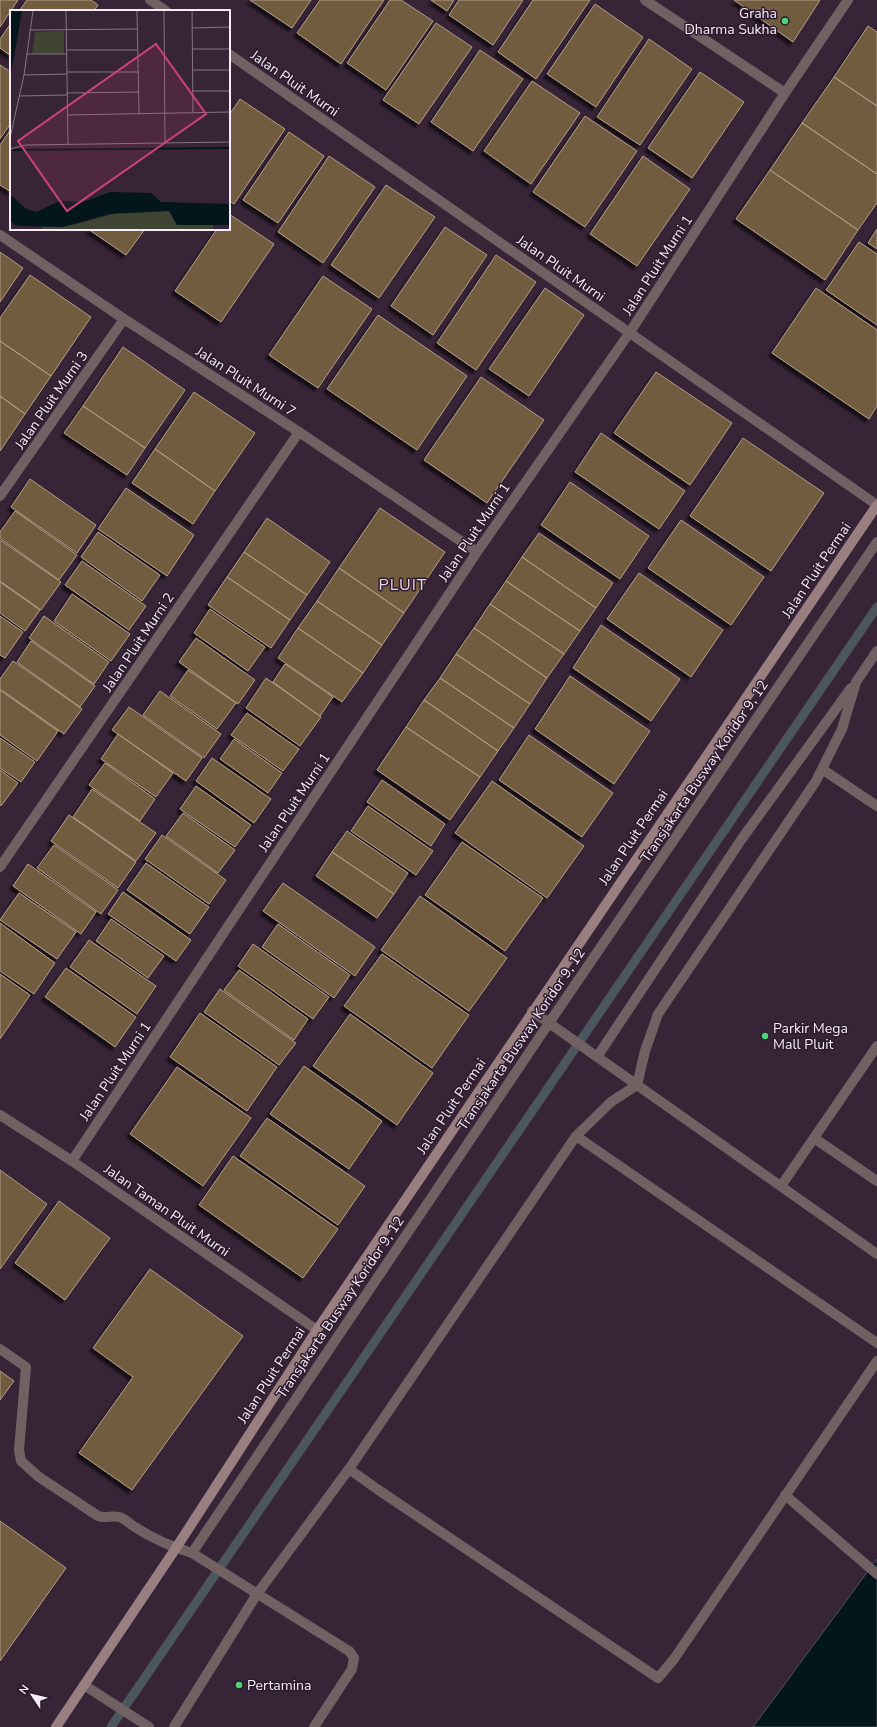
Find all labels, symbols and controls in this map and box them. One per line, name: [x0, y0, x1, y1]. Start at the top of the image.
place label: Graha Dharma Sukha: [684, 4, 777, 39]
inset map: [10, 10, 230, 230]
marker: Graha Dharma Sukha: [780, 16, 790, 26]
street label: Jalan Pluit Murni: [246, 45, 343, 121]
street label: Jalan Pluit Murni 1: [617, 212, 697, 320]
street label: Jalan Pluit Murni: [512, 230, 609, 306]
street label: Jalan Pluit Murni 7: [191, 341, 299, 421]
street label: Jalan Pluit Murni 3: [10, 347, 92, 454]
street label: Jalan Pluit Murni 1: [434, 479, 515, 586]
street label: Jalan Pluit Permai: [777, 519, 855, 623]
district label: PLUIT: [379, 574, 427, 596]
street label: Jalan Pluit Murni 2: [98, 589, 179, 696]
street label: Transjakarta Busway Koridor 9, 12: [636, 677, 773, 866]
street label: Jalan Pluit Murni 1: [254, 749, 335, 856]
street label: Jalan Pluit Permai: [594, 786, 672, 890]
street label: Transjakarta Busway Koridor 9, 12: [453, 945, 590, 1134]
street label: Jalan Pluit Murni 1: [75, 1018, 156, 1125]
place label: Parkir Mega Mall Pluit: [773, 1019, 848, 1054]
marker: Parkir Mega Mall Pluit: [760, 1031, 770, 1041]
street label: Jalan Pluit Permai: [412, 1055, 490, 1159]
street label: Jalan Taman Pluit Murni: [99, 1159, 233, 1261]
street label: Transjakarta Busway Koridor 9, 12: [272, 1213, 409, 1402]
street label: Jalan Pluit Permai: [233, 1323, 310, 1428]
north arrow: [12, 1675, 52, 1715]
place label: Pertamina: [247, 1676, 311, 1695]
marker: Pertamina: [234, 1680, 244, 1690]
text: N: [16, 1682, 33, 1697]

